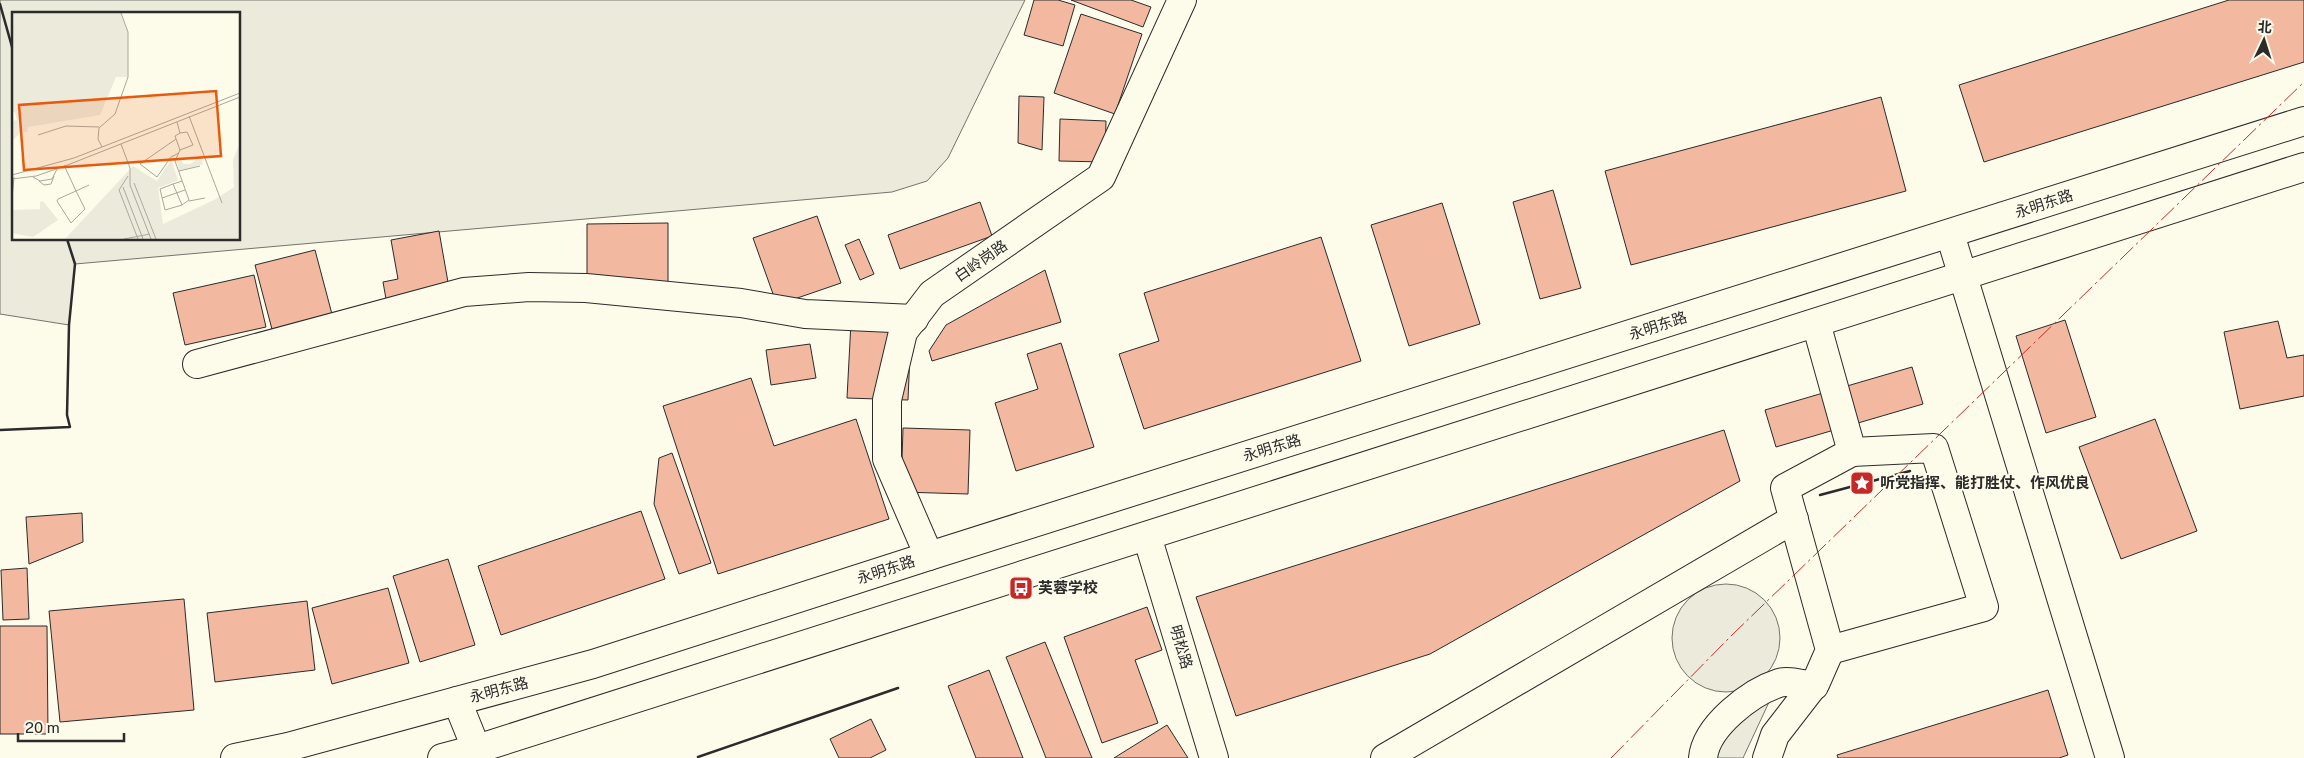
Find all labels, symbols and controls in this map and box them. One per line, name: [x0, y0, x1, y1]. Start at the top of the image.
inset map: [12, 12, 240, 240]
north arrow: [2239, 15, 2289, 65]
text: 北: [2257, 19, 2272, 36]
street label: 永明东路: [2013, 186, 2075, 221]
street label: 白岭岗路: [951, 236, 1010, 285]
street label: 永明东路: [1627, 308, 1689, 343]
street label: 永明东路: [1241, 431, 1303, 464]
place icon: 听党指挥、能打胜仗、作风优良: [1849, 470, 1875, 496]
place label: 听党指挥、能打胜仗、作风优良: [1880, 474, 2090, 491]
street label: 永明东路: [855, 552, 917, 587]
bus stop icon: 芙蓉学校: [1008, 575, 1034, 601]
place label: 芙蓉学校: [1038, 579, 1098, 596]
street label: 明松路: [1167, 623, 1196, 671]
street label: 永明东路: [468, 674, 530, 705]
scale bar: [18, 710, 124, 742]
text: 20 m: [25, 719, 60, 736]

